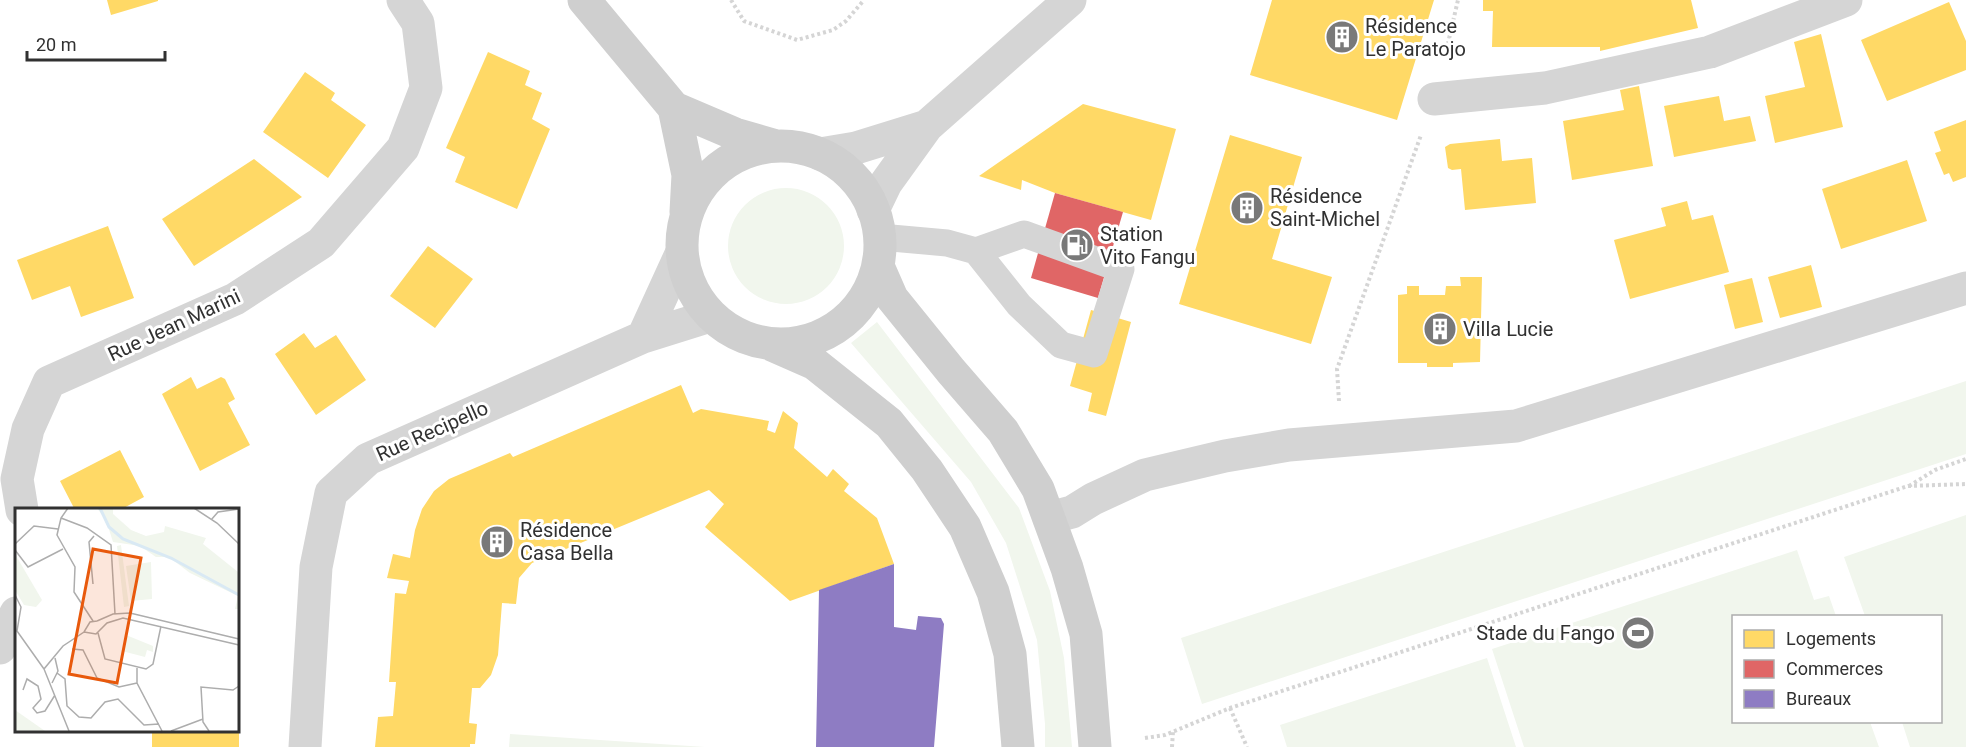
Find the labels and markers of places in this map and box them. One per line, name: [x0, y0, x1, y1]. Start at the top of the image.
place label: Résidence Le Paratojo: [1365, 14, 1466, 61]
building icon: Résidence Le Paratojo: [1324, 19, 1360, 55]
place label: Résidence Saint-Michel: [1270, 184, 1380, 231]
building icon: Résidence Saint-Michel: [1229, 190, 1265, 226]
place label: Station Vito Fangu: [1100, 222, 1195, 269]
fuel station icon: Station Vito Fangu: [1059, 227, 1095, 263]
building icon: Villa Lucie: [1422, 311, 1458, 347]
place label: Villa Lucie: [1463, 317, 1553, 341]
place label: Résidence Casa Bella: [520, 518, 614, 565]
building icon: Résidence Casa Bella: [479, 524, 515, 560]
sports icon: Stade du Fango: [1620, 615, 1656, 651]
place label: Stade du Fango: [1476, 621, 1615, 645]

